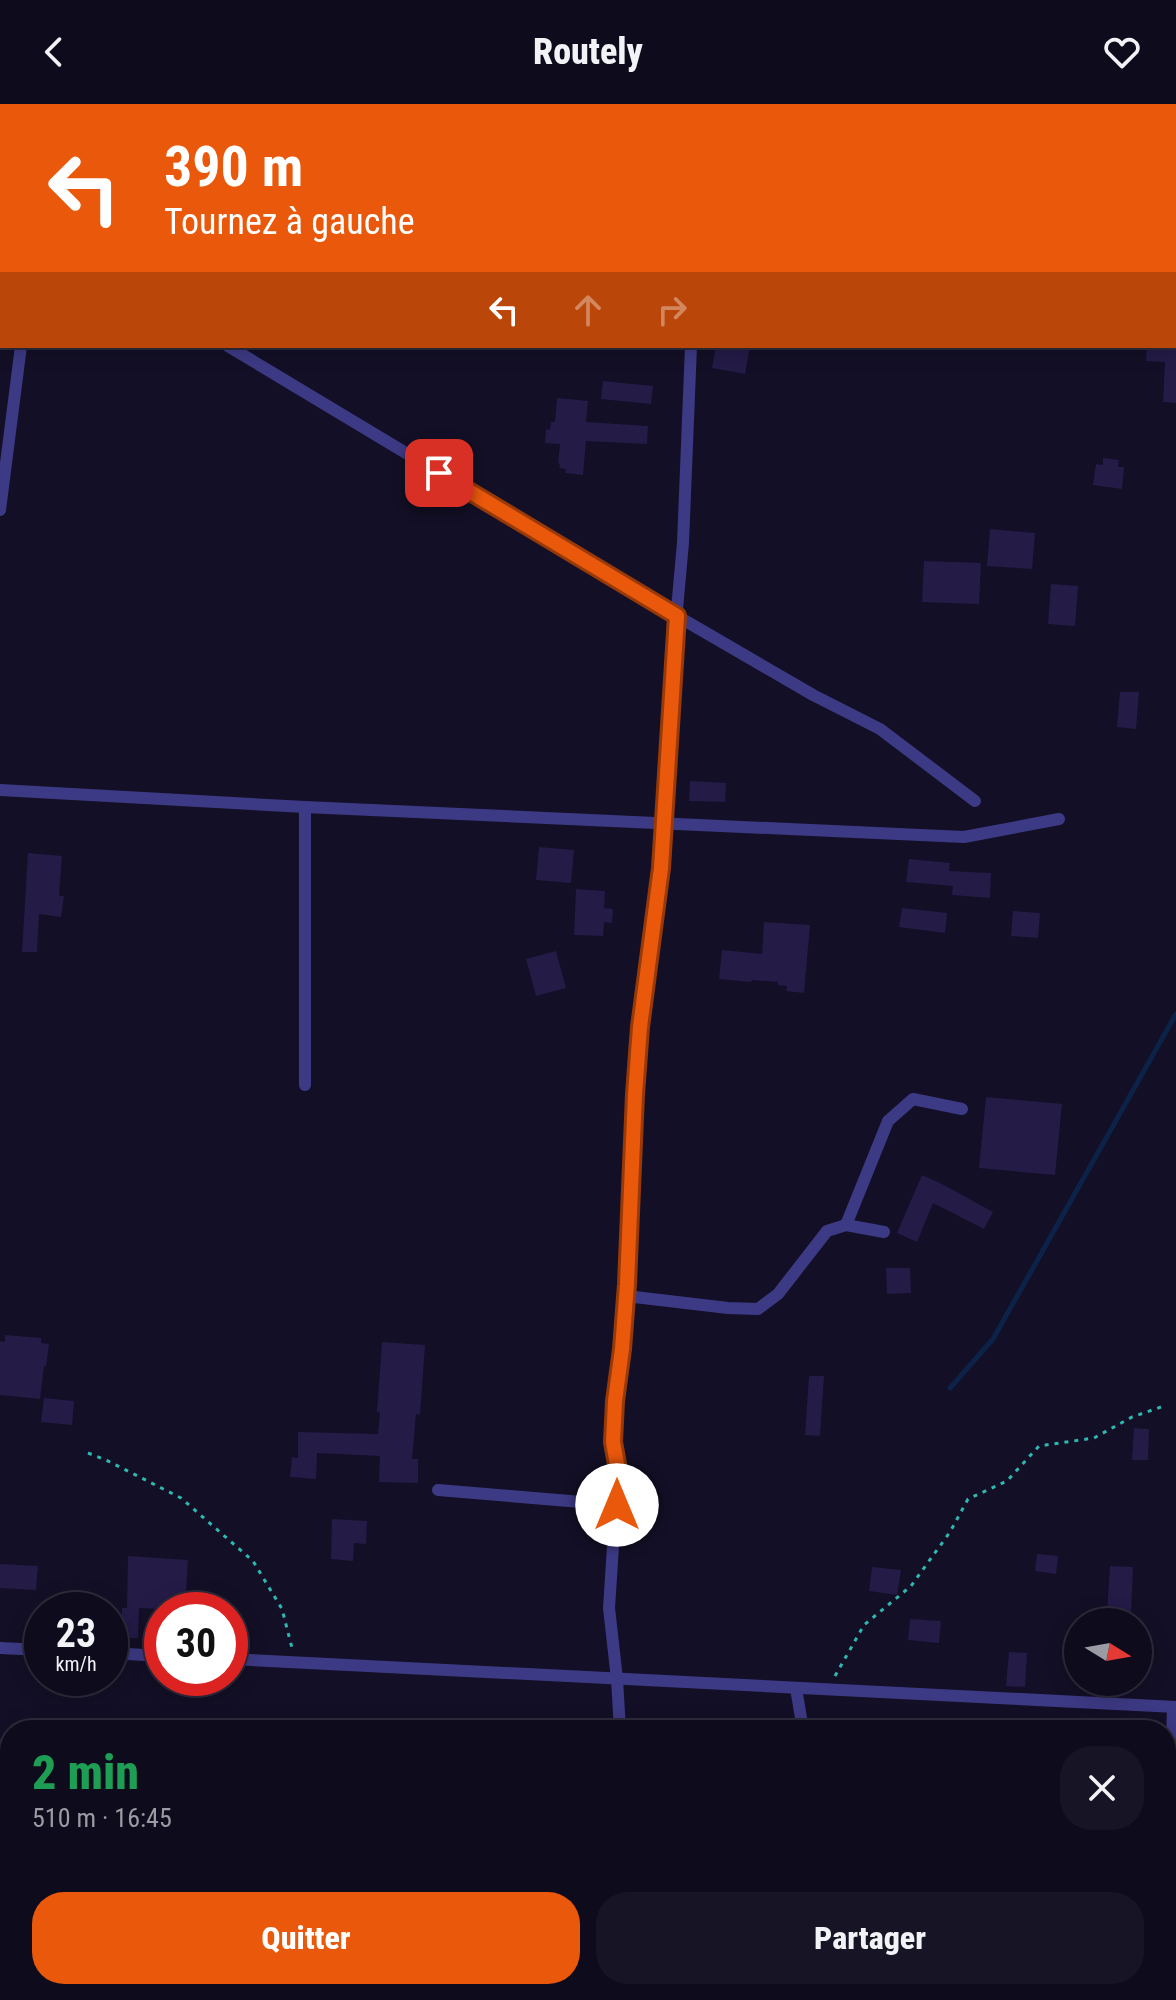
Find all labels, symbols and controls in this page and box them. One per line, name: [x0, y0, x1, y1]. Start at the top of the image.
icon: back: [32, 30, 76, 74]
icon: heart: [1100, 30, 1144, 74]
text: Routely: [533, 31, 643, 73]
text: 390 m: [164, 134, 303, 200]
icon: left: [32, 136, 136, 240]
text: Tournez à gauche: [164, 201, 415, 243]
icon: left: [482, 288, 526, 332]
icon: ahead: [566, 288, 610, 332]
icon: right: [650, 288, 694, 332]
pin: [405, 439, 473, 507]
icon: arrive: [417, 451, 461, 495]
position arrow: [575, 1463, 659, 1547]
speed limit sign: 30: [144, 1592, 248, 1696]
north arrow: [1064, 1608, 1152, 1696]
map controls: [1064, 1608, 1152, 1696]
text: 23: [56, 1610, 96, 1657]
text: km/h: [55, 1652, 97, 1676]
text: 2 min: [32, 1744, 139, 1801]
button: close: [1060, 1746, 1144, 1830]
text: 510 m · 16:45: [32, 1803, 172, 1833]
button: Quitter: [32, 1892, 580, 1984]
button: Partager: [596, 1892, 1144, 1984]

